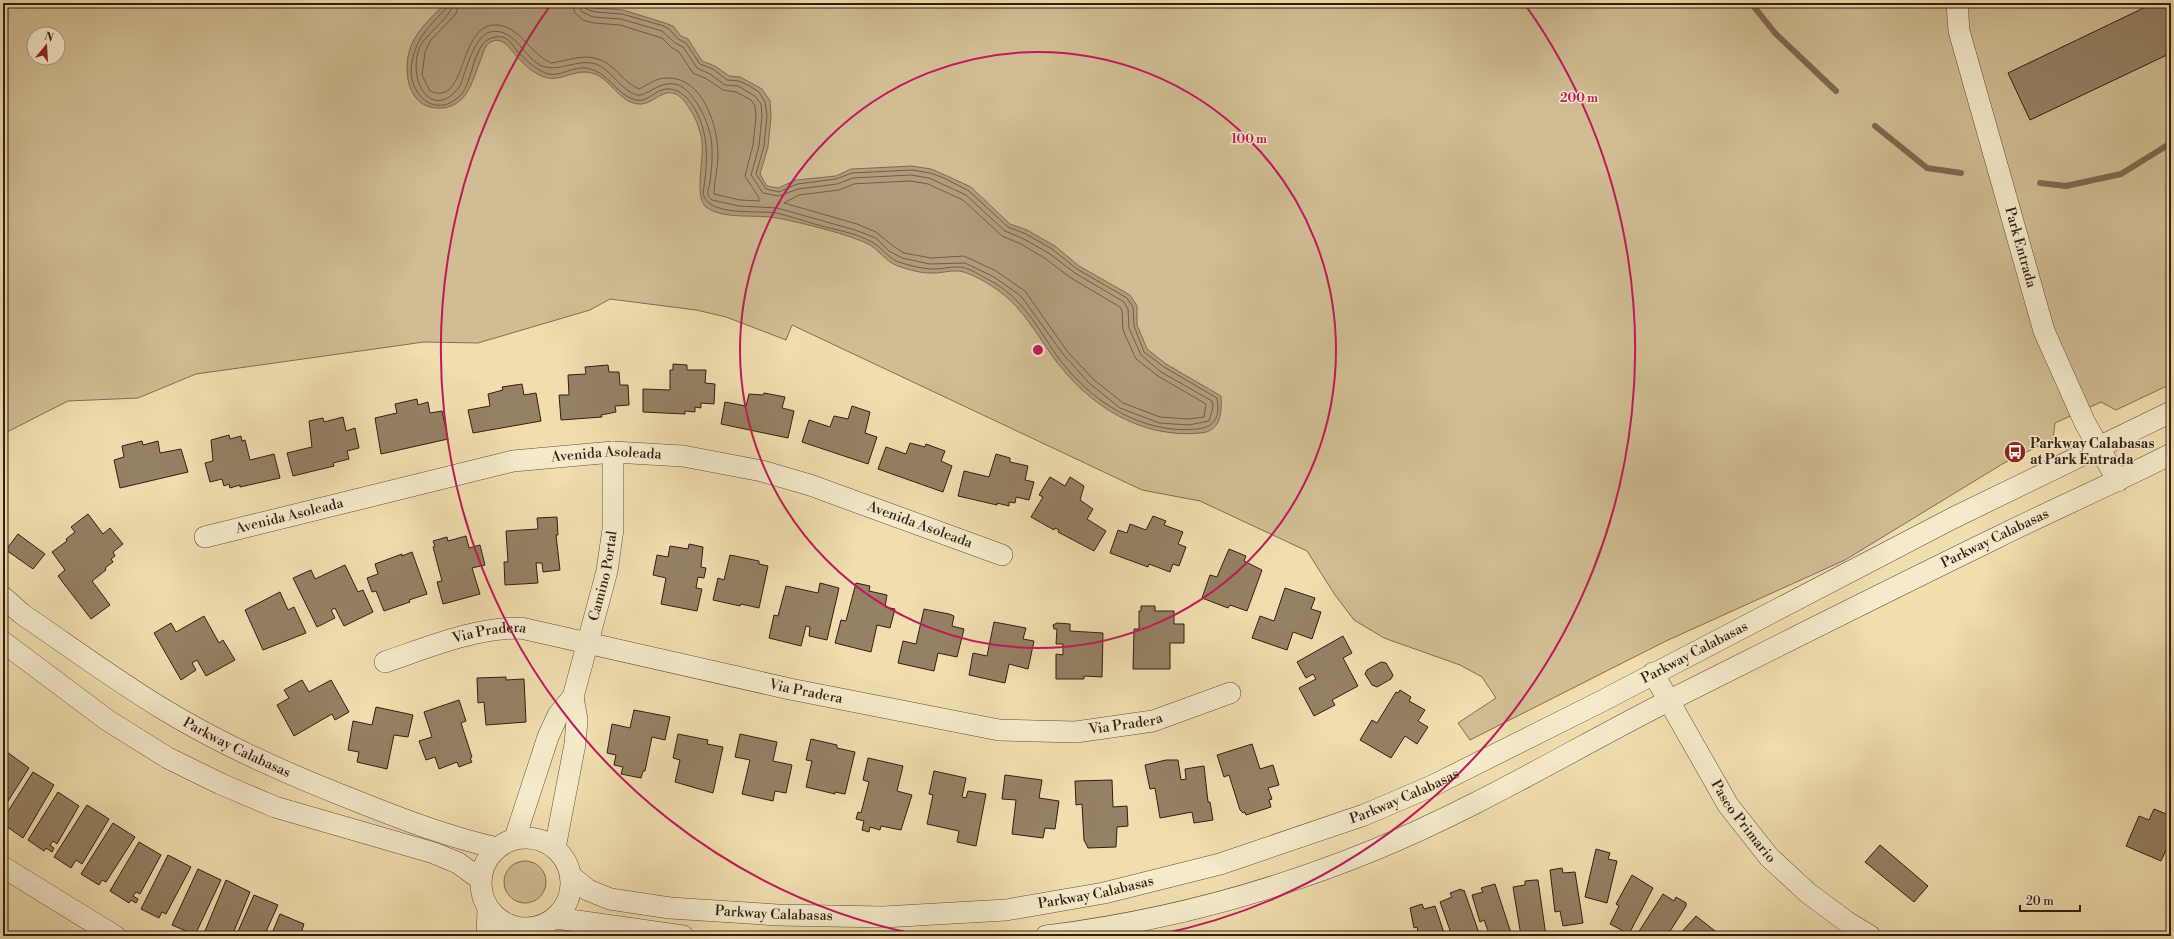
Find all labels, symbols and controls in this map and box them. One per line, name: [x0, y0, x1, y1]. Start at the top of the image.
north arrow: [26, 26, 66, 66]
text: N: [42, 29, 55, 46]
text: 200 m: [1560, 91, 1598, 106]
text: 100 m: [1231, 132, 1267, 147]
street label: Park Entrada: [2000, 205, 2041, 291]
centre of rings: [1031, 343, 1045, 357]
place label: Parkway Calabasas at Park Entrada: [2030, 435, 2154, 469]
bus stop icon: Parkway Calabasas at Park Entrada: [2002, 439, 2028, 465]
street label: Avenida Asoleada: [549, 443, 663, 467]
street label: Avenida Asoleada: [233, 494, 346, 538]
street label: Avenida Asoleada: [864, 497, 976, 553]
street label: Parkway Calabasas: [1938, 505, 2052, 572]
street label: Camino Portal: [585, 529, 622, 623]
street label: Parkway Calabasas: [1638, 617, 1751, 688]
street label: Via Pradera: [450, 619, 529, 648]
street label: Via Pradera: [767, 675, 845, 708]
street label: Via Pradera: [1087, 709, 1166, 739]
street label: Parkway Calabasas: [180, 714, 293, 782]
street label: Parkway Calabasas: [1347, 765, 1462, 828]
street label: Paseo Primario: [1707, 777, 1779, 867]
street label: Parkway Calabasas: [1036, 872, 1156, 913]
scale bar: [2020, 887, 2080, 913]
text: 20 m: [2026, 894, 2054, 909]
street label: Parkway Calabasas: [714, 902, 833, 925]

